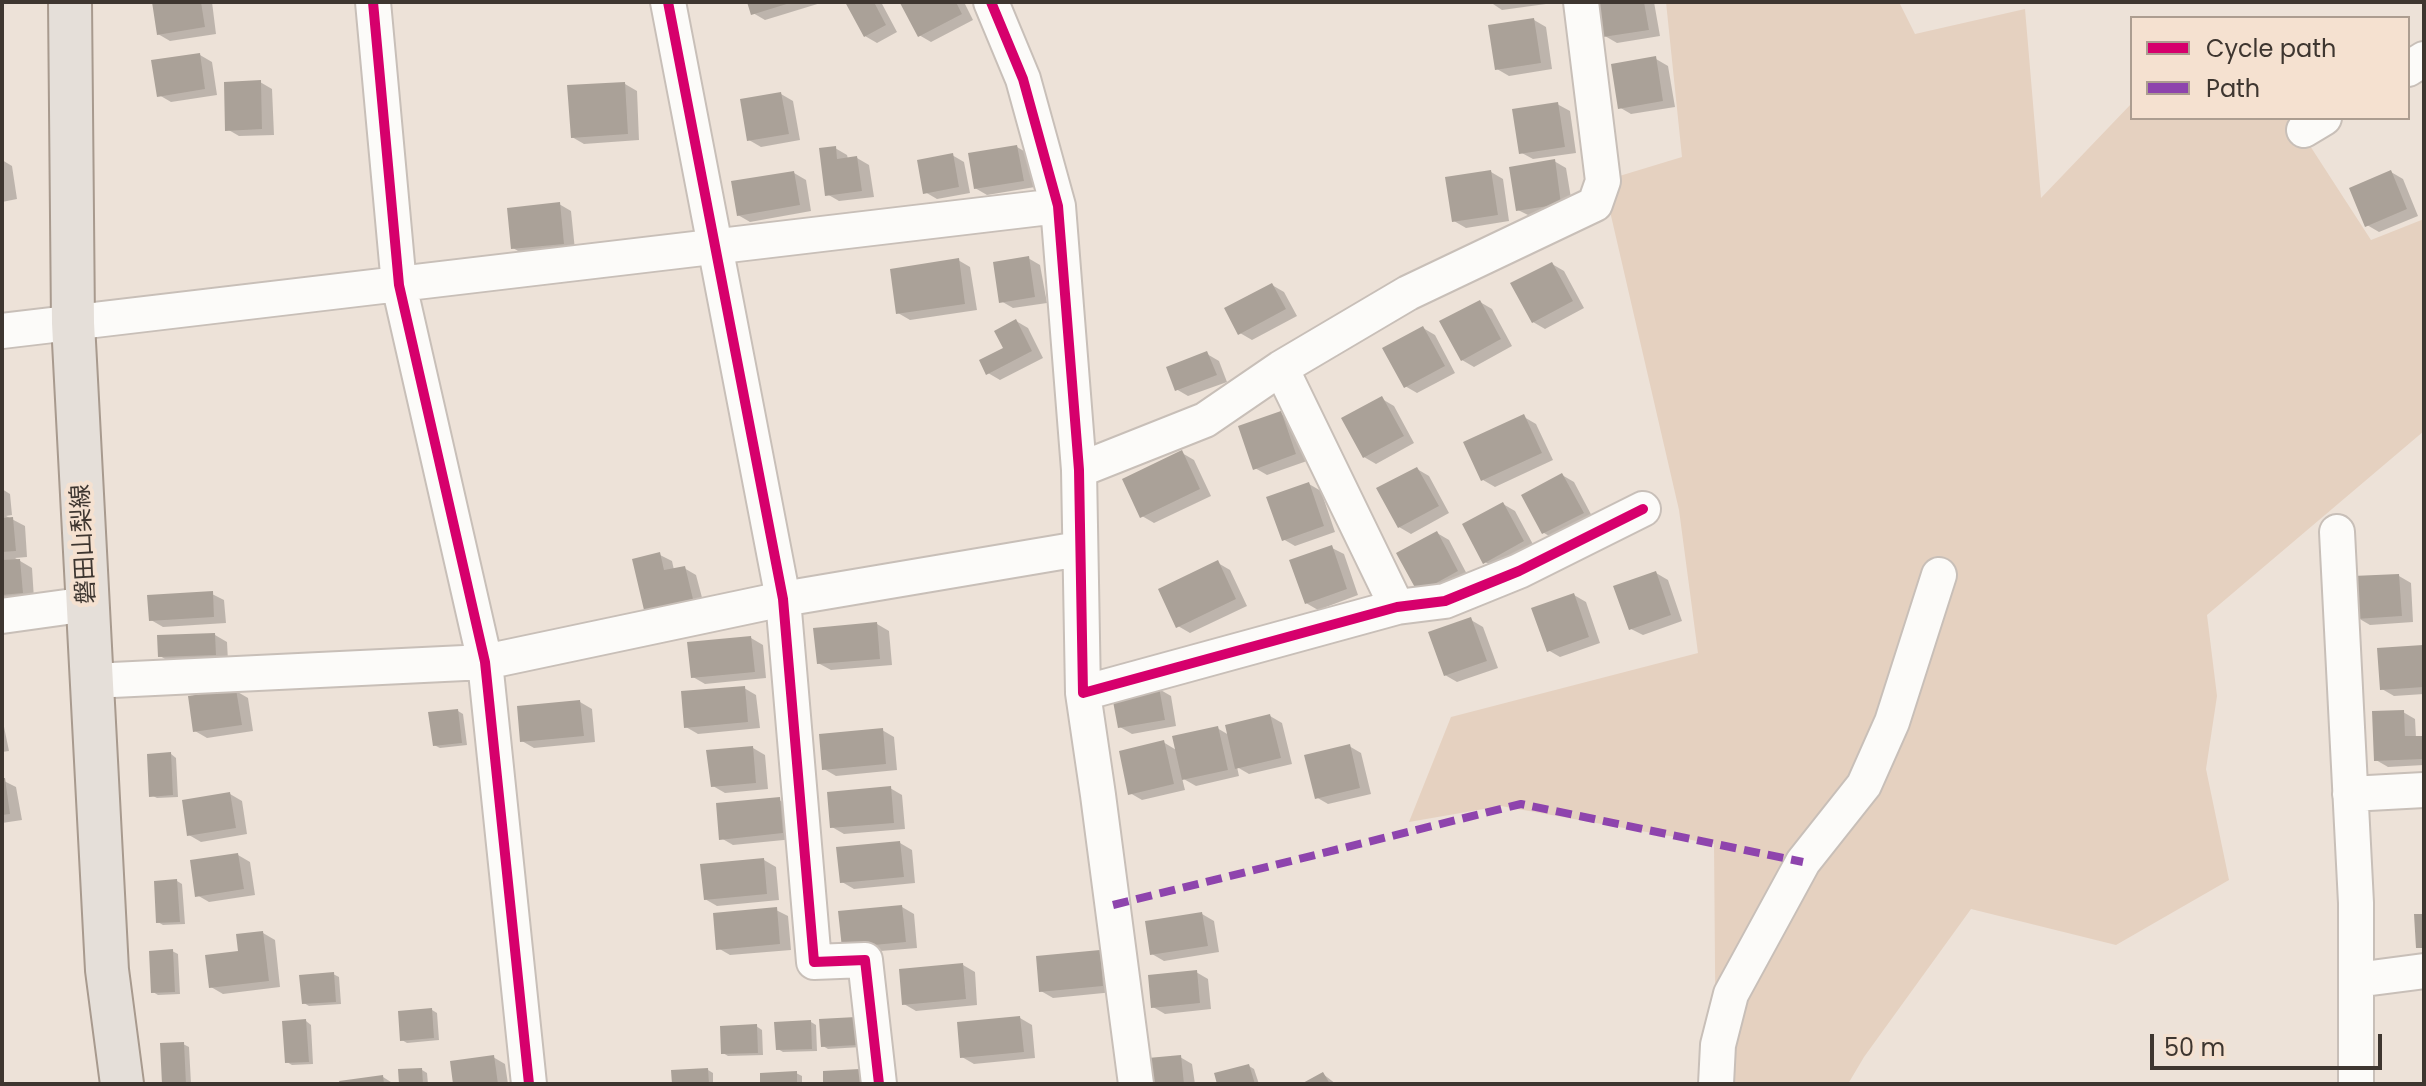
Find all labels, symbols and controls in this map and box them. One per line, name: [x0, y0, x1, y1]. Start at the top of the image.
legend: [2130, 16, 2410, 120]
text: Cycle path: [2206, 32, 2336, 65]
text: Path: [2206, 72, 2260, 105]
street label: 磐田山梨線: [67, 483, 103, 605]
scale bar: [2154, 1018, 2386, 1068]
text: 50 m: [2164, 1031, 2225, 1064]

